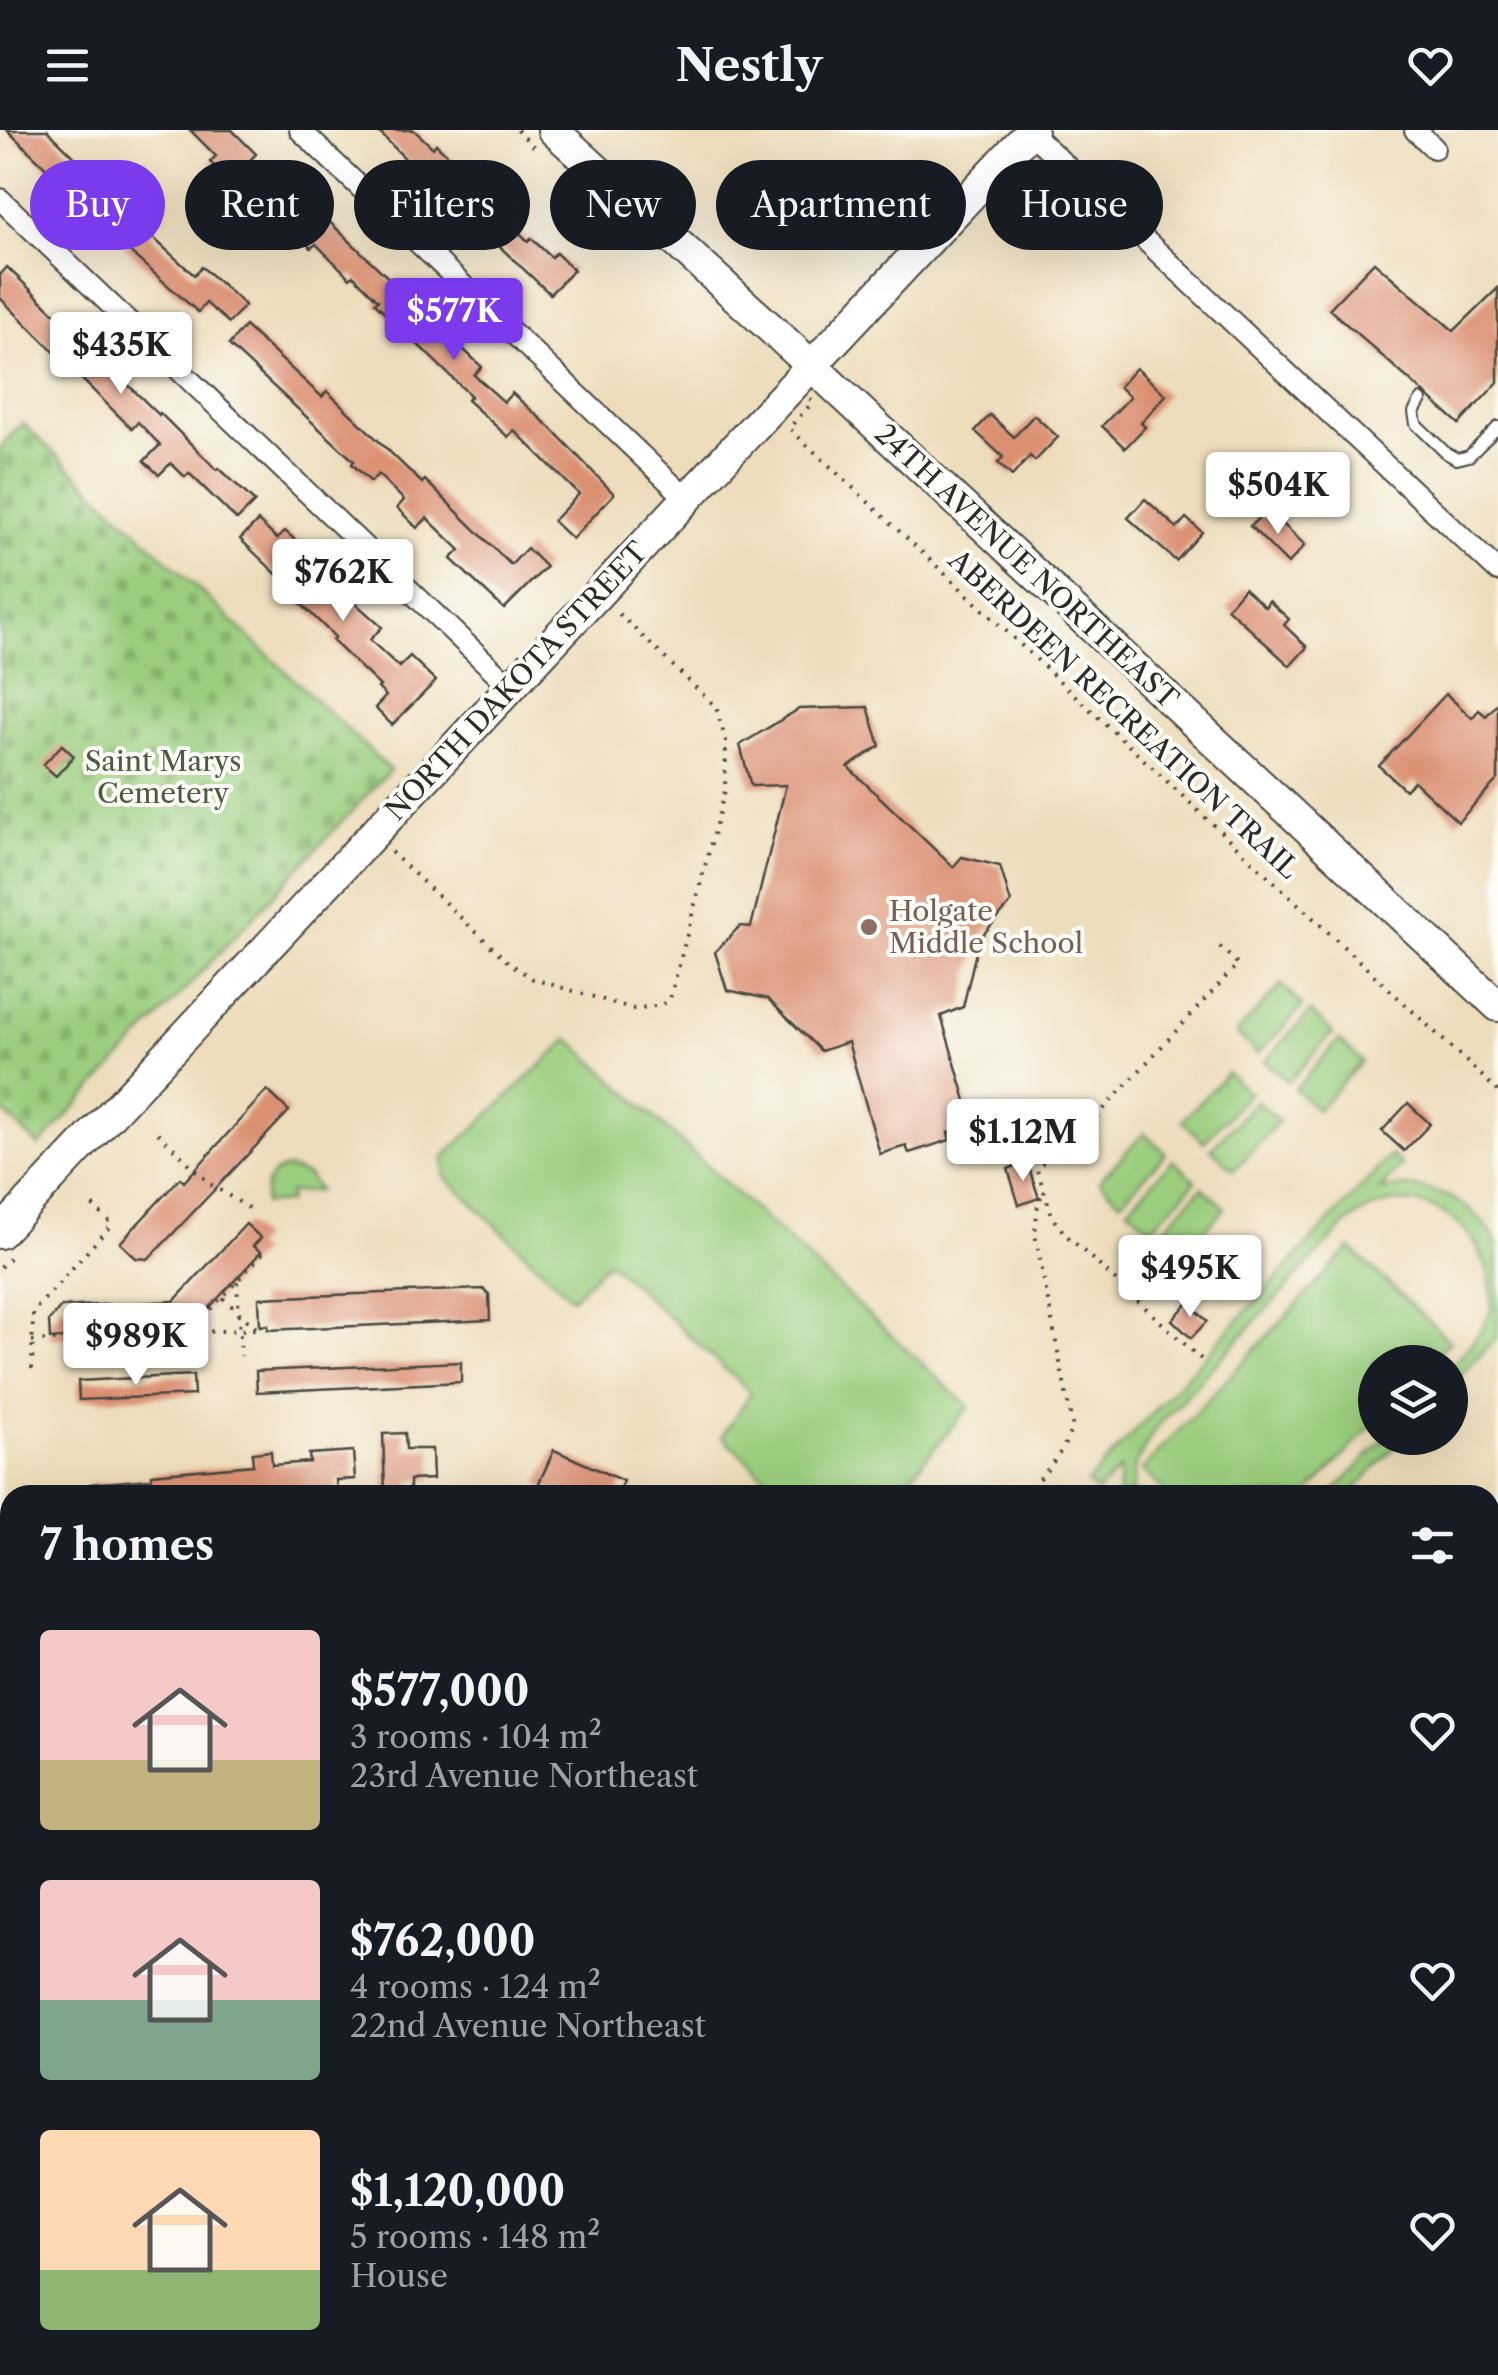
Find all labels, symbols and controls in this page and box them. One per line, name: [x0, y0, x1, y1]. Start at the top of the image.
text: Nestly: [676, 37, 822, 93]
icon: menu: [40, 38, 95, 93]
icon: heart: [1403, 38, 1458, 93]
chip: Buy: [30, 160, 165, 250]
chip: Rent: [185, 160, 334, 250]
chip: Filters: [354, 160, 530, 250]
chip: New: [550, 160, 696, 250]
chip: Apartment: [716, 160, 966, 250]
chip: House: [986, 160, 1163, 250]
pin: $577K: [384, 278, 524, 363]
text: $577K: [407, 291, 501, 330]
pin: $435K: [51, 312, 191, 397]
text: $435K: [72, 325, 170, 364]
street label: 24TH AVENUE NORTHEAST: [869, 417, 1185, 715]
pin: $504K: [1208, 452, 1348, 537]
text: $504K: [1228, 465, 1328, 504]
street label: NORTH DAKOTA STREET: [378, 535, 654, 827]
pin: $762K: [273, 539, 413, 624]
street label: ABERDEEN RECREATION TRAIL: [941, 542, 1306, 885]
text: $762K: [294, 552, 392, 591]
park label: Saint Marys Cemetery: [85, 744, 241, 810]
place label: Holgate Middle School: [889, 894, 1083, 960]
marker: Holgate Middle School: [858, 916, 880, 938]
pin: $1.12M: [942, 1099, 1104, 1184]
text: $1.12M: [969, 1112, 1077, 1151]
pin: $495K: [1120, 1235, 1260, 1320]
text: $495K: [1140, 1248, 1240, 1287]
pin: $989K: [66, 1303, 206, 1388]
text: $989K: [85, 1316, 187, 1355]
map controls: [1358, 1345, 1468, 1455]
button: layers: [1358, 1345, 1468, 1455]
icon: filters: [1405, 1518, 1460, 1573]
text: 7 homes: [40, 1519, 214, 1571]
text: $577,000: [350, 1665, 529, 1717]
icon: home: [120, 1670, 240, 1790]
icon: heart: [1405, 1703, 1460, 1758]
text: 3 rooms · 104 m²: [350, 1717, 602, 1756]
text: 23rd Avenue Northeast: [350, 1756, 698, 1795]
text: $762,000: [350, 1915, 536, 1967]
icon: home: [120, 1920, 240, 2040]
icon: heart: [1405, 1953, 1460, 2008]
text: 4 rooms · 124 m²: [350, 1967, 601, 2006]
text: 22nd Avenue Northeast: [350, 2006, 706, 2045]
text: $1,120,000: [350, 2165, 565, 2217]
icon: home: [120, 2170, 240, 2290]
icon: heart: [1405, 2203, 1460, 2258]
text: 5 rooms · 148 m²: [350, 2217, 600, 2256]
text: House: [350, 2256, 448, 2295]

